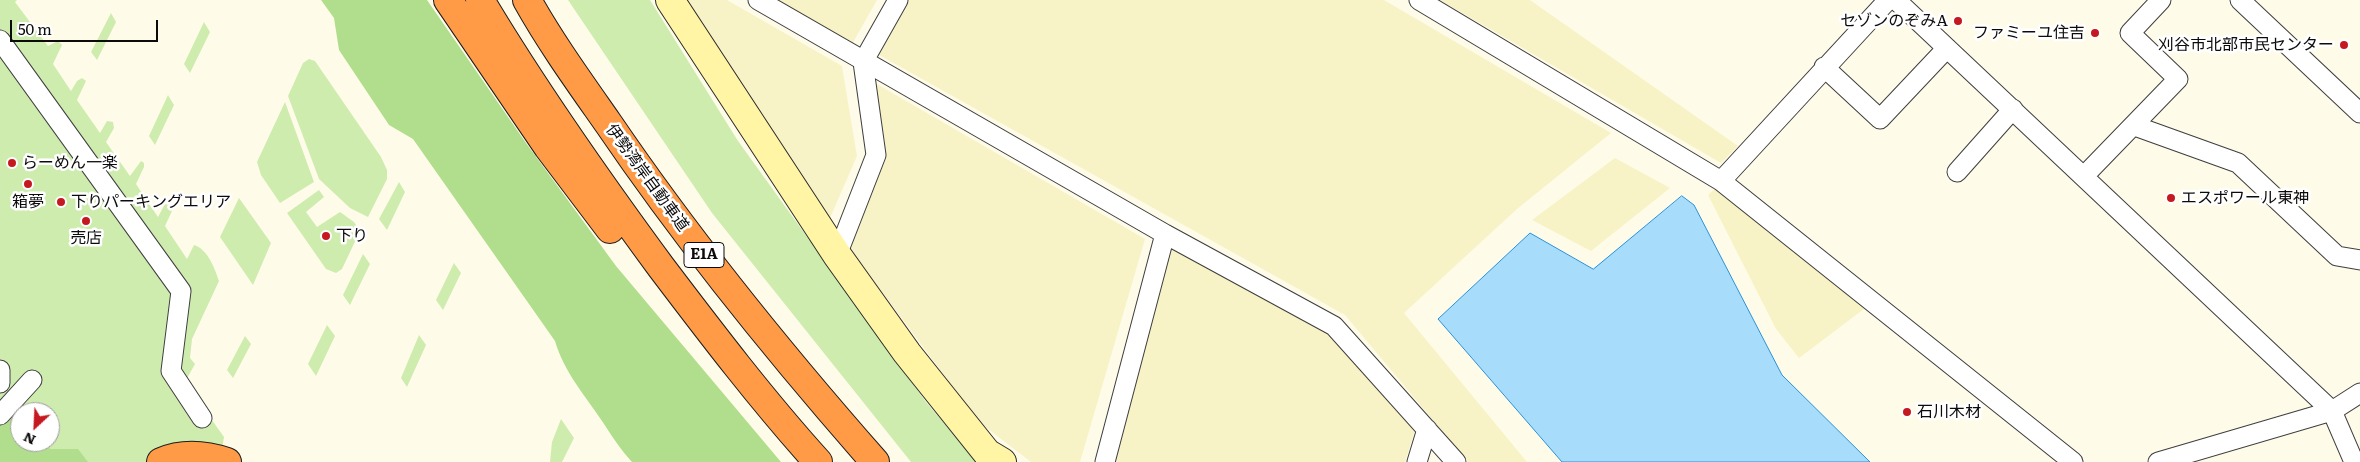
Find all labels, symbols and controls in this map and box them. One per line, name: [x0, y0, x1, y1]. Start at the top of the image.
scale bar: [12, 10, 160, 42]
place label: セゾンのぞみA: [1840, 11, 1948, 31]
marker: セゾンのぞみA: [1952, 15, 1964, 27]
text: 50 m: [18, 17, 52, 40]
place label: ファミーユ住吉: [1973, 23, 2085, 43]
marker: ファミーユ住吉: [2089, 27, 2101, 39]
place label: 刈谷市北部市民センター: [2158, 35, 2334, 55]
marker: 刈谷市北部市民センター: [2338, 39, 2350, 51]
street label: 伊勢湾岸自動車道: [602, 121, 692, 235]
place label: らーめん一楽: [22, 153, 118, 173]
marker: らーめん一楽: [6, 157, 18, 169]
marker: 箱夢: [22, 178, 34, 190]
place label: エスポワール東神: [2181, 188, 2309, 208]
place label: 箱夢: [12, 192, 44, 212]
place label: 下りパーキングエリア: [71, 192, 231, 212]
marker: エスポワール東神: [2165, 192, 2177, 204]
marker: 下りパーキングエリア: [55, 196, 67, 208]
marker: 売店: [80, 215, 92, 227]
place label: 下り: [336, 226, 368, 246]
place label: 売店: [70, 228, 102, 248]
marker: 下り: [320, 230, 332, 242]
road number: E1A: [684, 242, 724, 268]
north arrow: [10, 402, 60, 452]
place label: 石川木材: [1917, 402, 1981, 422]
marker: 石川木材: [1901, 406, 1913, 418]
text: N: [20, 428, 39, 451]

